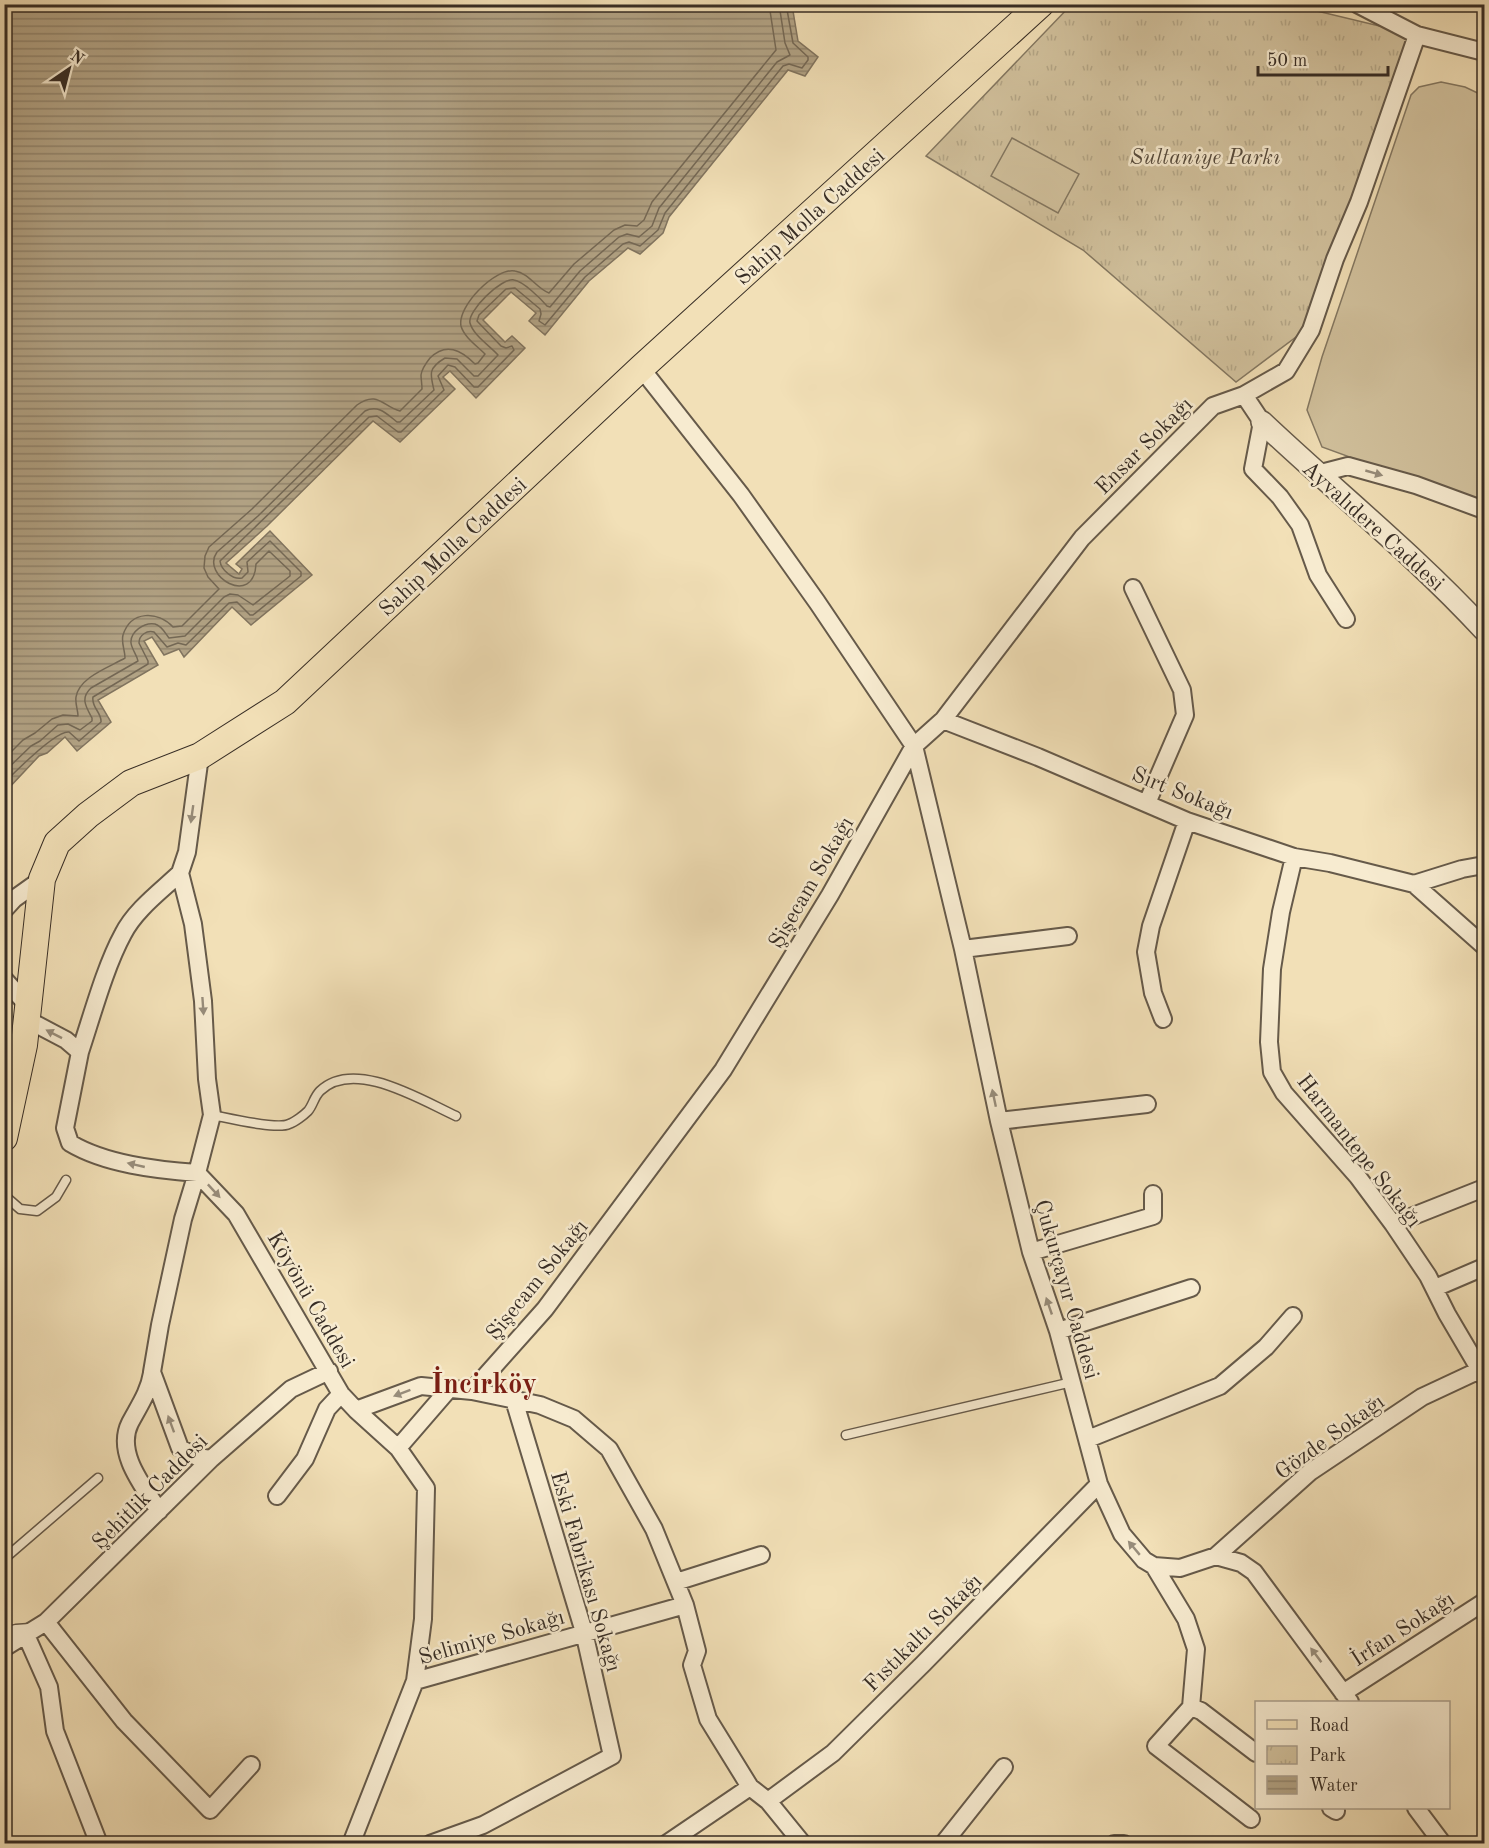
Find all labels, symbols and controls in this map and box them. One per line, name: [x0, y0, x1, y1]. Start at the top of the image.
north arrow: [39, 39, 99, 99]
scale bar: [1258, 39, 1388, 77]
text: N: [67, 48, 87, 69]
text: 50 m: [1267, 52, 1307, 70]
street label: Sahip Molla Caddesi: [731, 145, 889, 290]
park label: Sultaniye Parkı: [1130, 147, 1280, 169]
street label: Ensar Sokağı: [1092, 394, 1197, 499]
street label: Ayvalıdere Caddesi: [1298, 457, 1448, 596]
one-way arrow: [1365, 469, 1383, 478]
street label: Sahip Molla Caddesi: [375, 474, 531, 621]
street label: Sırt Sokağı: [1128, 764, 1236, 824]
one-way arrow: [188, 805, 197, 824]
street label: Şişecam Sokağı: [765, 813, 858, 953]
one-way arrow: [199, 996, 208, 1015]
one-way arrow: [46, 1030, 63, 1039]
street label: Harmantepe Sokağı: [1292, 1071, 1425, 1232]
one-way arrow: [989, 1088, 999, 1107]
one-way arrow: [127, 1159, 145, 1169]
one-way arrow: [207, 1184, 221, 1198]
street label: Çukurçayır Caddesi: [1030, 1197, 1102, 1382]
street label: Şişecam Sokağı: [482, 1216, 593, 1345]
street label: Köyönü Caddesi: [262, 1228, 358, 1372]
one-way arrow: [1044, 1297, 1054, 1315]
district label: İncirköy: [431, 1366, 537, 1400]
one-way arrow: [393, 1389, 411, 1398]
street label: Gözde Sokağı: [1272, 1391, 1389, 1484]
one-way arrow: [166, 1415, 176, 1433]
street label: Şehitlik Caddesi: [89, 1430, 212, 1554]
street label: Eski Fabrikası Sokağı: [546, 1469, 624, 1674]
one-way arrow: [1128, 1541, 1141, 1556]
street label: Fıstıkaltı Sokağı: [860, 1570, 987, 1697]
street label: İrfan Sokağı: [1346, 1586, 1459, 1671]
street label: Selimiye Sokağı: [416, 1607, 567, 1669]
one-way arrow: [1309, 1647, 1322, 1663]
legend: [1255, 1701, 1450, 1809]
text: Road: [1309, 1717, 1349, 1735]
text: Park: [1309, 1747, 1346, 1765]
text: Water: [1309, 1777, 1358, 1795]

